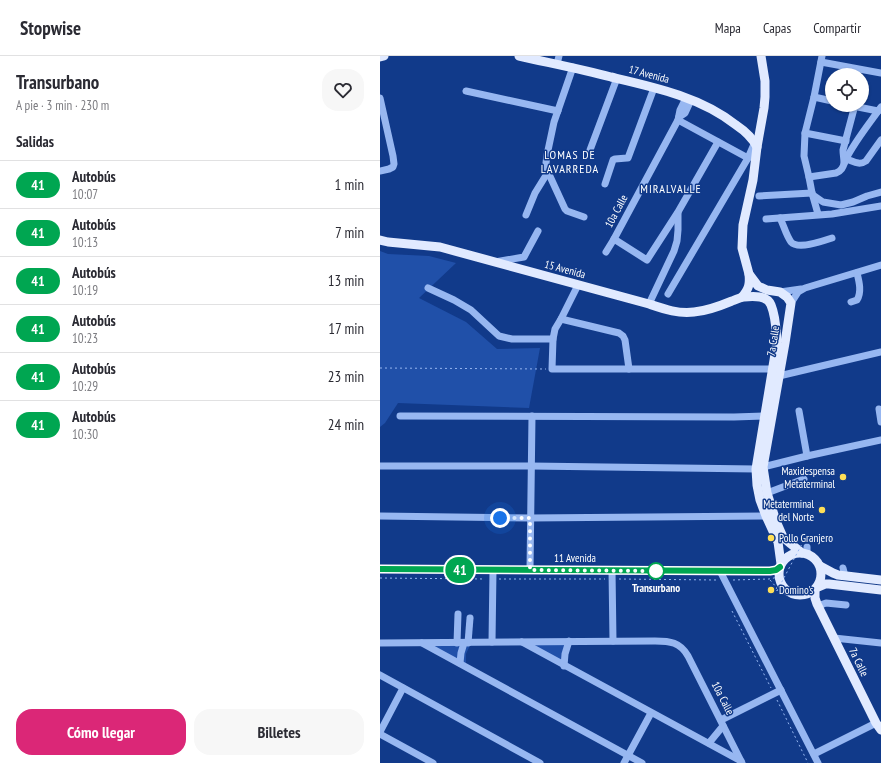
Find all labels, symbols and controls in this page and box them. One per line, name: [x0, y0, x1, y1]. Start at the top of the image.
text: Stopwise: [20, 16, 81, 40]
text: Mapa: [715, 19, 741, 37]
text: Capas: [763, 19, 791, 37]
text: Compartir: [813, 19, 861, 37]
street label: 17 Avenida: [627, 62, 671, 86]
map controls: [825, 68, 869, 112]
button: locate: [825, 68, 869, 112]
button: heart: [322, 69, 364, 111]
text: Transurbano: [16, 70, 99, 94]
text: A pie · 3 min · 230 m: [16, 97, 109, 114]
text: Salidas: [16, 132, 54, 151]
district label: LOMAS DE LAVARREDA: [541, 147, 599, 176]
text: Autobús: [72, 167, 116, 186]
text: 1 min: [334, 175, 364, 194]
text: 41: [31, 176, 45, 194]
district label: MIRALVALLE: [640, 181, 702, 196]
text: 10:07: [72, 186, 98, 203]
street label: 10a Calle: [601, 192, 631, 230]
text: Autobús: [72, 215, 116, 234]
text: 7 min: [335, 223, 364, 242]
text: 41: [31, 224, 45, 242]
text: 10:13: [72, 234, 98, 251]
street label: 15 Avenida: [543, 257, 587, 281]
text: Autobús: [72, 263, 116, 282]
text: 13 min: [328, 271, 364, 290]
text: 41: [31, 272, 45, 290]
text: 10:19: [72, 282, 98, 299]
text: Autobús: [72, 311, 116, 330]
text: 17 min: [328, 319, 364, 338]
text: 41: [31, 320, 45, 338]
street label: 7a Calle: [764, 324, 782, 357]
text: 10:23: [72, 330, 98, 347]
text: Autobús: [72, 359, 116, 378]
text: 23 min: [328, 367, 364, 386]
text: 41: [31, 368, 45, 386]
text: 10:29: [72, 378, 98, 395]
text: Autobús: [72, 407, 116, 426]
text: 24 min: [328, 415, 364, 434]
text: 41: [31, 416, 45, 434]
text: 10:30: [72, 426, 98, 443]
place label: Maxidespensa Metaterminal: [781, 464, 835, 491]
marker: Maxidespensa Metaterminal: [838, 472, 848, 482]
place label: Metaterminal del Norte: [763, 497, 814, 524]
marker: Metaterminal del Norte: [817, 505, 827, 515]
your location: [490, 508, 510, 528]
place label: Pollo Granjero: [779, 531, 833, 545]
marker: Pollo Granjero: [766, 533, 776, 543]
street label: 11 Avenida: [554, 551, 596, 565]
line badge: 41: [442, 557, 478, 583]
text: 41: [453, 561, 467, 579]
marker: Transurbano: [647, 562, 665, 580]
place label: Transurbano: [632, 581, 680, 595]
place label: Domino's: [779, 583, 814, 597]
marker: Domino's: [766, 585, 776, 595]
street label: 7a Calle: [846, 645, 872, 679]
street label: 10a Calle: [709, 679, 738, 717]
button: Cómo llegar: [16, 709, 186, 755]
button: Billetes: [194, 709, 364, 755]

